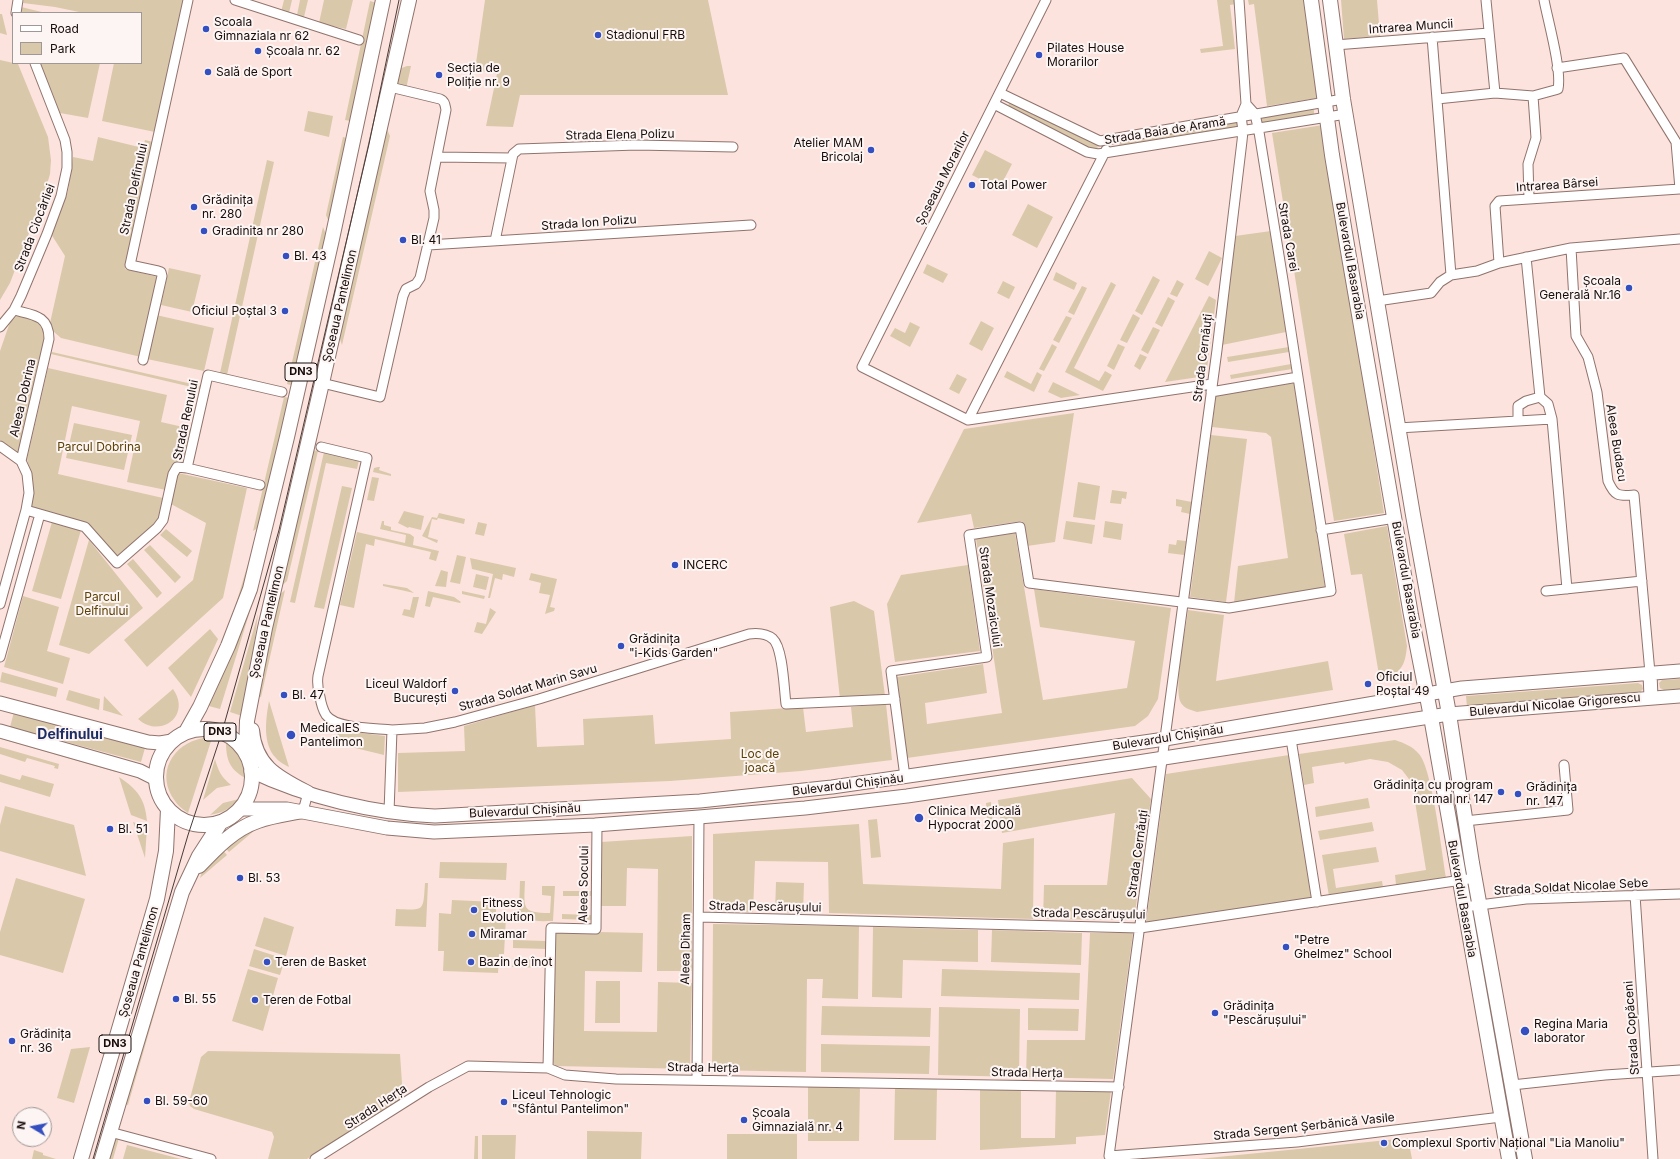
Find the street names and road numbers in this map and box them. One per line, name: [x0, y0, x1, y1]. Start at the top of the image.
street label: Intrarea Muncii: [1368, 17, 1454, 37]
street label: Strada Baia de Aramă: [1103, 114, 1227, 148]
street label: Strada Elena Polizu: [565, 127, 675, 143]
street label: Șoseaua Morarilor: [913, 128, 973, 228]
street label: Strada Delfinului: [117, 142, 151, 236]
street label: Intrarea Bârsei: [1515, 175, 1599, 195]
street label: Strada Ciocârliei: [12, 182, 58, 274]
street label: Strada Carei: [1275, 201, 1301, 273]
street label: Bulevardul Basarabia: [1333, 201, 1367, 321]
street label: Strada Ion Polizu: [541, 212, 637, 234]
street label: Șoseaua Pantelimon: [320, 248, 360, 364]
street label: Strada Cernăuți: [1190, 313, 1216, 403]
street label: Aleea Dobrina: [7, 357, 39, 439]
road number: DN3: [285, 363, 317, 381]
street label: Strada Renului: [170, 378, 202, 462]
street label: Aleea Budacu: [1603, 403, 1629, 483]
street label: Bulevardul Basarabia: [1389, 520, 1423, 640]
street label: Strada Mozaicului: [976, 546, 1004, 648]
street label: Șoseaua Pantelimon: [247, 564, 287, 680]
street label: Strada Soldat Marin Savu: [457, 661, 599, 715]
street label: Bulevardul Nicolae Grigorescu: [1469, 690, 1641, 720]
street label: Bulevardul Chișinău: [1112, 722, 1224, 754]
road number: DN3: [204, 723, 236, 741]
street label: Bulevardul Chișinău: [792, 771, 904, 799]
street label: Bulevardul Chișinău: [469, 801, 581, 821]
street label: Strada Cernăuți: [1125, 809, 1151, 899]
street label: Bulevardul Basarabia: [1445, 839, 1479, 959]
street label: Aleea Socului: [576, 845, 592, 923]
street label: Strada Soldat Nicolae Sebe: [1493, 876, 1649, 898]
street label: Strada Pescărușului: [708, 899, 822, 915]
street label: Șoseaua Pantelimon: [116, 905, 162, 1019]
street label: Strada Pescărușului: [1032, 906, 1146, 922]
street label: Aleea Diham: [678, 913, 694, 985]
street label: Strada Copăceni: [1622, 980, 1642, 1076]
road number: DN3: [99, 1035, 131, 1053]
street label: Strada Herța: [667, 1060, 739, 1076]
street label: Strada Herța: [991, 1065, 1063, 1081]
street label: Strada Herța: [342, 1081, 410, 1133]
street label: Strada Sergent Șerbănică Vasile: [1213, 1110, 1395, 1144]

